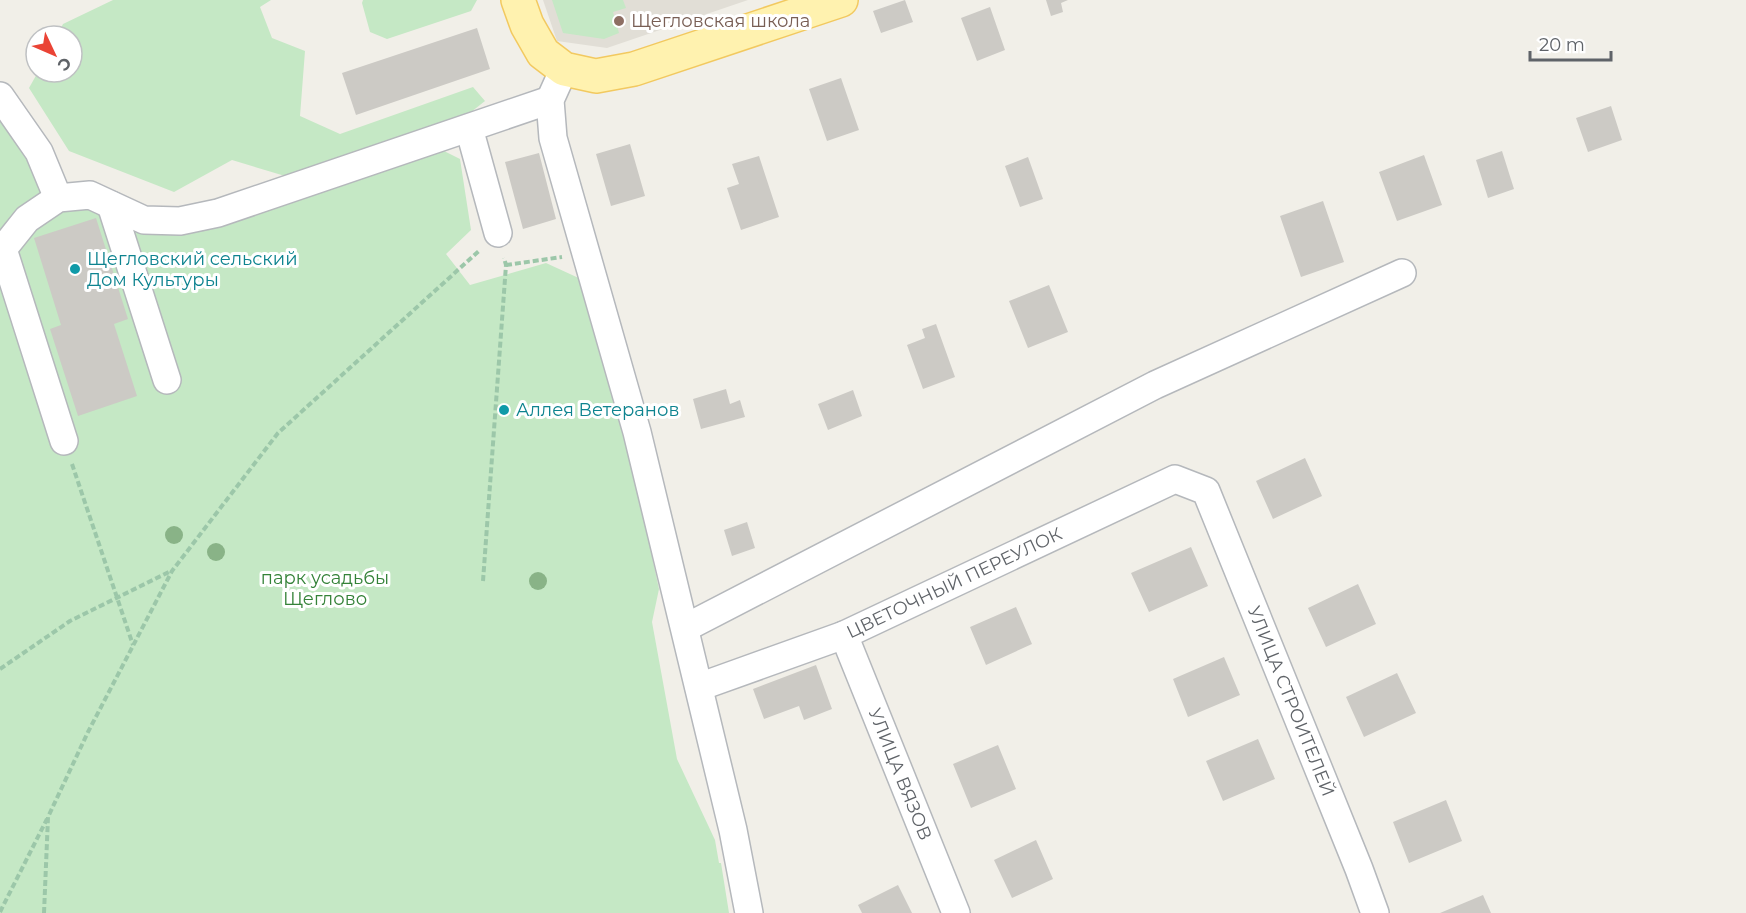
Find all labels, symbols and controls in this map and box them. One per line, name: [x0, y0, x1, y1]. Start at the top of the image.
place label: Щегловская школа: [631, 10, 810, 32]
marker: Щегловская школа: [612, 14, 626, 28]
north arrow: [24, 24, 84, 84]
scale bar: [1530, 24, 1611, 62]
text: 20 m: [1539, 34, 1585, 56]
text: С: [53, 53, 75, 75]
place label: Щегловский сельский Дом Культуры: [87, 248, 298, 291]
marker: Щегловский сельский Дом Культуры: [68, 262, 82, 276]
place label: Аллея Ветеранов: [516, 399, 679, 421]
marker: Аллея Ветеранов: [497, 403, 511, 417]
street label: ЦВЕТОЧНЫЙ ПЕРЕУЛОК: [843, 523, 1066, 643]
park label: парк усадьбы Щеглово: [261, 567, 389, 610]
street label: УЛИЦА СТРОИТЕЛЕЙ: [1243, 603, 1339, 800]
street label: УЛИЦА ВЯЗОВ: [864, 705, 936, 843]

